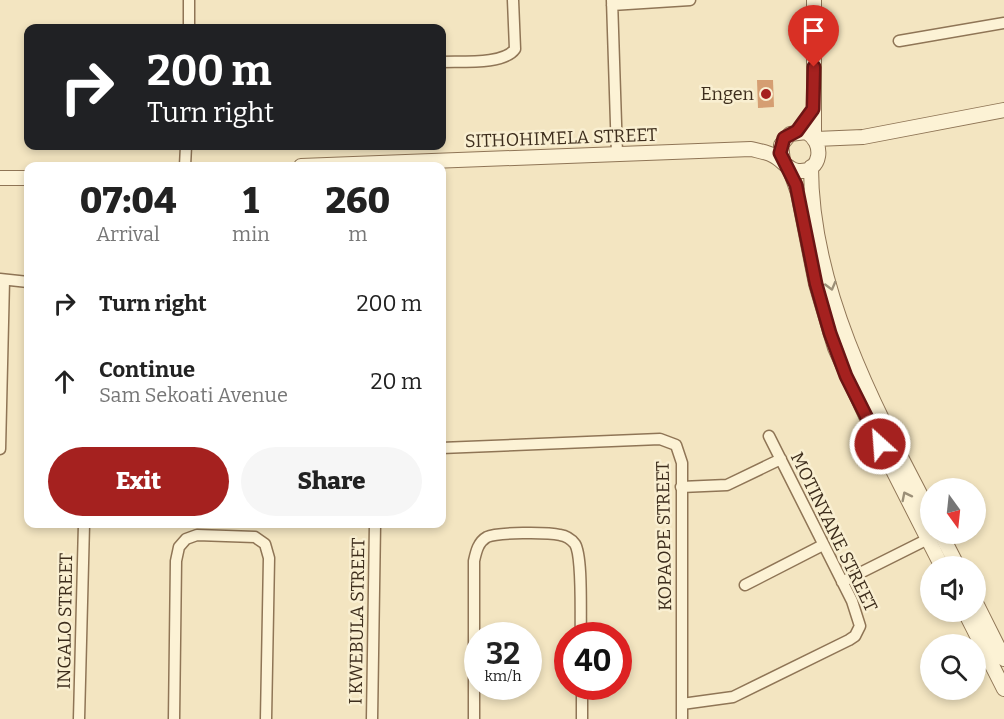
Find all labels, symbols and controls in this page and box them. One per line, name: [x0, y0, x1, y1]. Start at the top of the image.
pin: [788, 5, 839, 67]
icon: arrive: [797, 14, 830, 47]
text: 200 m: [147, 46, 272, 96]
icon: right: [48, 48, 126, 126]
place label: Engen: [701, 83, 755, 105]
marker: Engen: [759, 87, 773, 101]
text: Turn right: [147, 97, 274, 129]
street label: SITHOHIMELA STREET: [464, 124, 658, 152]
text: 07:04: [80, 179, 176, 223]
text: 1: [243, 179, 259, 223]
text: 260: [326, 179, 390, 223]
text: Arrival: [96, 222, 160, 246]
text: min: [232, 222, 270, 246]
text: m: [348, 222, 367, 246]
one-way arrow: [824, 281, 836, 291]
icon: right: [48, 287, 81, 320]
text: Turn right: [99, 290, 207, 317]
text: 200 m: [356, 290, 422, 317]
text: Continue: [99, 356, 195, 383]
icon: ahead: [48, 365, 81, 398]
text: 20 m: [371, 368, 422, 395]
text: Sam Sekoati Avenue: [99, 383, 288, 407]
position arrow: [848, 412, 912, 476]
button: Exit: [48, 447, 229, 516]
button: Share: [241, 447, 422, 516]
street label: MOTINYANE STREET: [786, 449, 882, 616]
street label: KOPAOPE STREET: [652, 460, 676, 611]
north arrow: [920, 478, 986, 544]
map controls: [920, 478, 986, 700]
one-way arrow: [902, 491, 914, 502]
street label: I KWEBULA STREET: [345, 537, 369, 705]
street label: INGALO STREET: [53, 552, 77, 689]
button: sound: [920, 556, 986, 622]
speed limit sign: 40: [554, 622, 632, 700]
button: search: [920, 634, 986, 700]
text: 32: [486, 636, 520, 672]
text: km/h: [484, 667, 522, 685]

